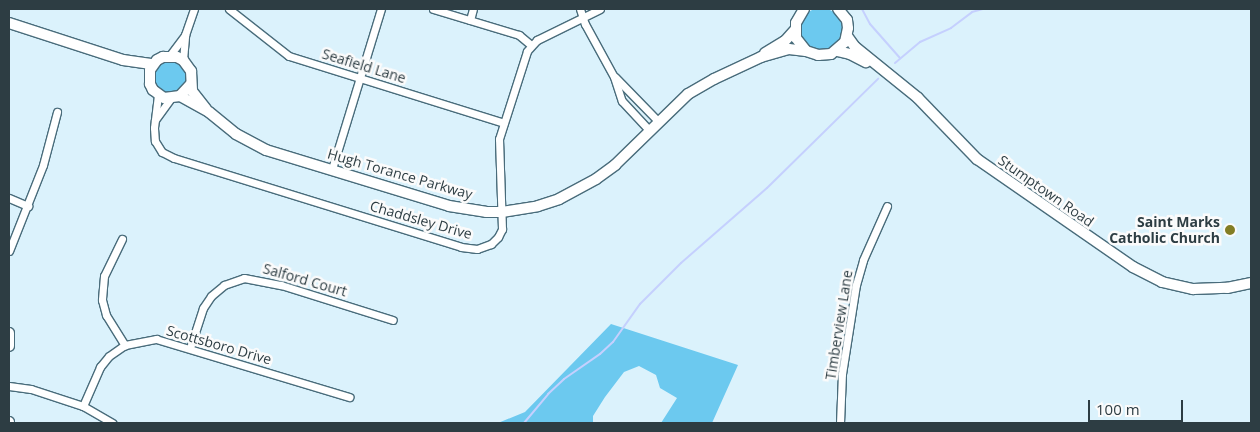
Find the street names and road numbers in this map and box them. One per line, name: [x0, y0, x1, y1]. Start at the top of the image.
street label: Seafield Lane: [320, 45, 408, 87]
street label: Hugh Torance Parkway: [326, 145, 474, 203]
street label: Stumptown Road: [995, 152, 1097, 230]
street label: Chaddsley Drive: [368, 197, 474, 243]
street label: Salford Court: [261, 260, 349, 300]
street label: Timberview Lane: [822, 269, 856, 381]
street label: Scottsboro Drive: [165, 322, 273, 368]

